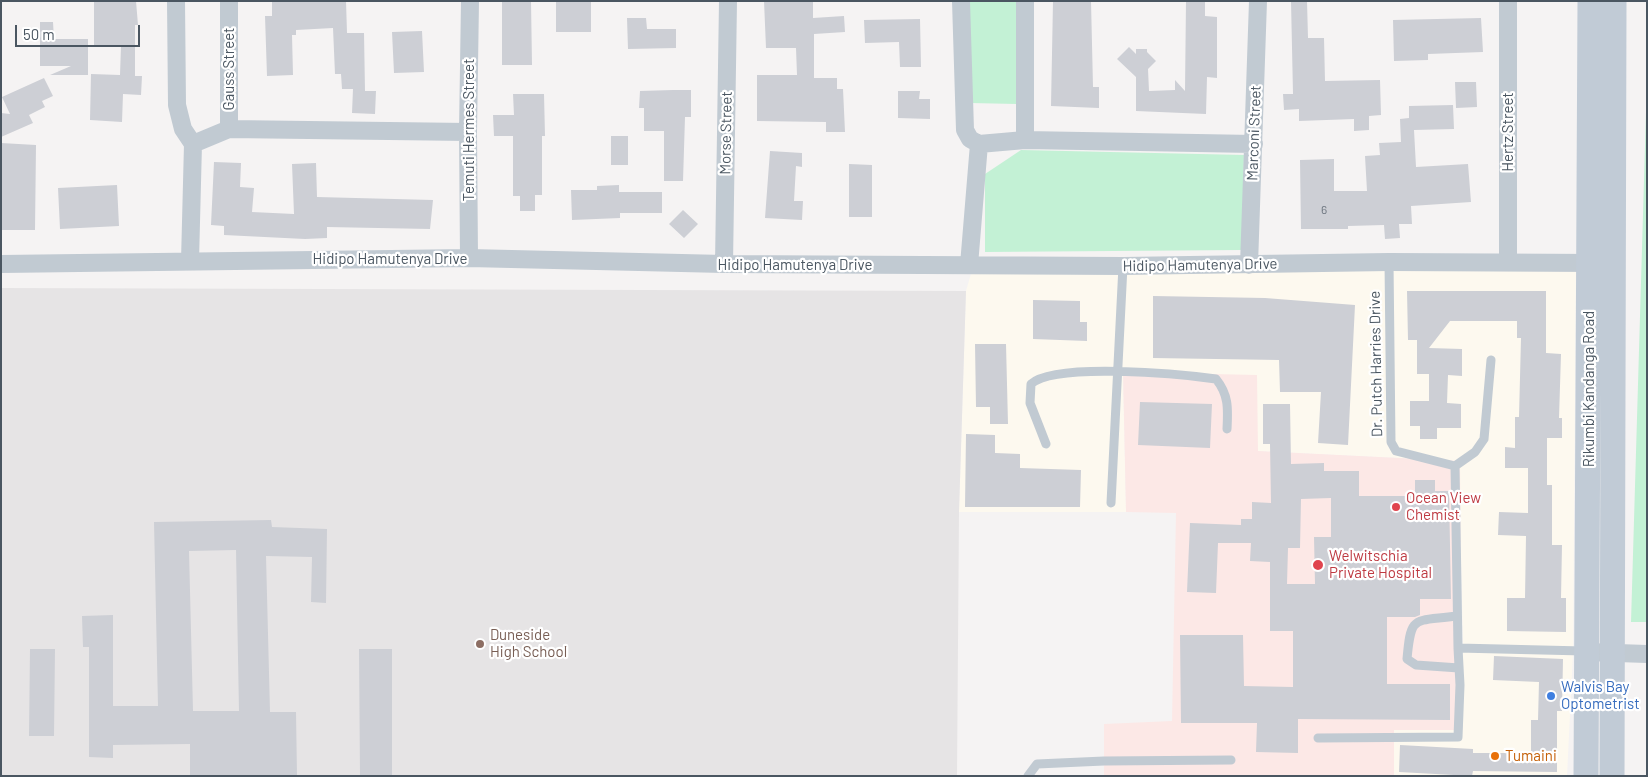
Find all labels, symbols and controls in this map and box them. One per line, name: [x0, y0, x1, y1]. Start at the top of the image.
scale bar: [18, 15, 142, 47]
text: 50 m: [23, 25, 55, 43]
street label: Gauss Street: [220, 28, 238, 110]
street label: Temuti Hermes Street: [460, 59, 478, 201]
street label: Marconi Street: [1243, 85, 1265, 181]
street label: Morse Street: [716, 91, 736, 175]
street label: Hertz Street: [1499, 92, 1517, 172]
house number: 6: [1321, 203, 1327, 217]
street label: Hidipo Hamutenya Drive: [313, 250, 467, 268]
street label: Hidipo Hamutenya Drive: [1122, 255, 1278, 275]
street label: Hidipo Hamutenya Drive: [718, 256, 872, 274]
street label: Dr. Putch Harries Drive: [1366, 291, 1386, 437]
street label: Rikumbi Kandanga Road: [1580, 311, 1598, 467]
place label: Ocean View Chemist: [1406, 489, 1481, 524]
marker: Ocean View Chemist: [1390, 501, 1402, 513]
place label: Welwitschia Private Hospital: [1329, 547, 1432, 582]
marker: Welwitschia Private Hospital: [1311, 558, 1325, 572]
place label: Duneside High School: [490, 626, 567, 661]
marker: Duneside High School: [474, 638, 486, 650]
place label: Walvis Bay Optometrist: [1561, 678, 1640, 713]
marker: Walvis Bay Optometrist: [1545, 690, 1557, 702]
place label: Tumaini: [1505, 747, 1557, 765]
marker: Tumaini: [1489, 750, 1501, 762]

